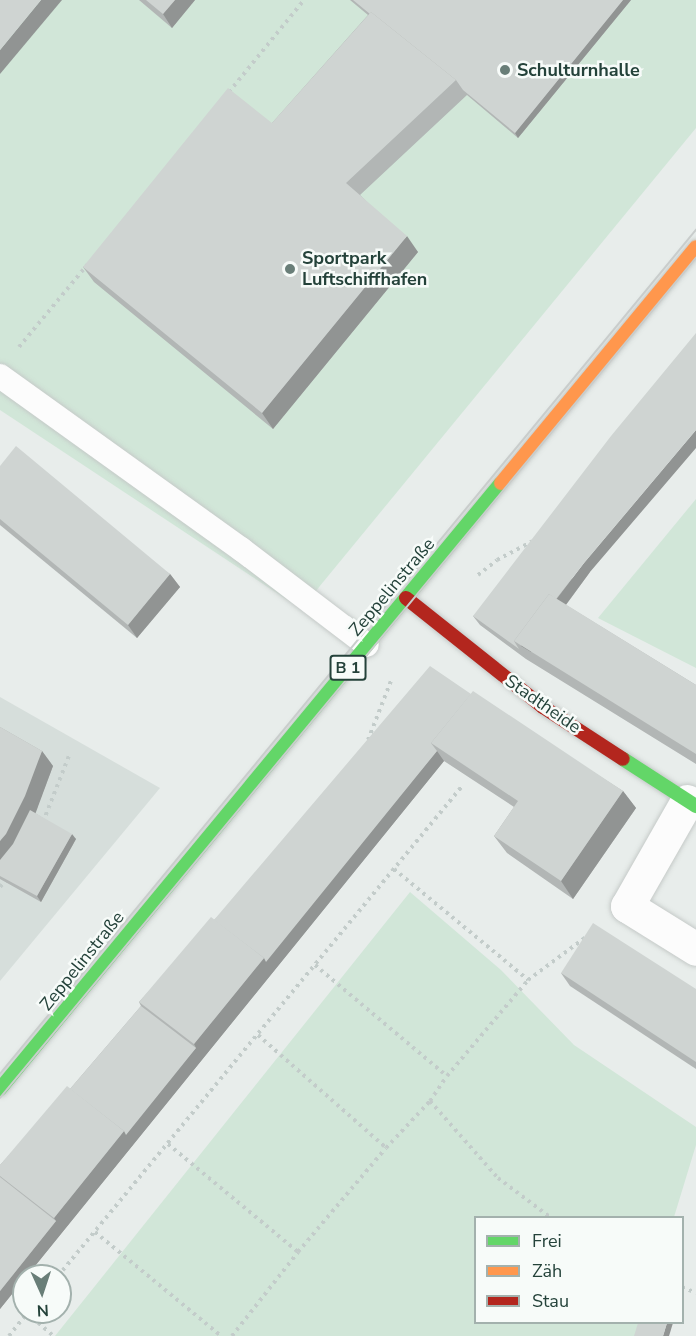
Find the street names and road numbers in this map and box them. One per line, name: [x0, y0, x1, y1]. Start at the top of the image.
street label: Zeppelinstraße: [345, 533, 439, 641]
road number: B 1: [328, 655, 368, 681]
street label: Stadtheide: [501, 670, 585, 738]
street label: Zeppelinstraße: [35, 907, 129, 1015]

